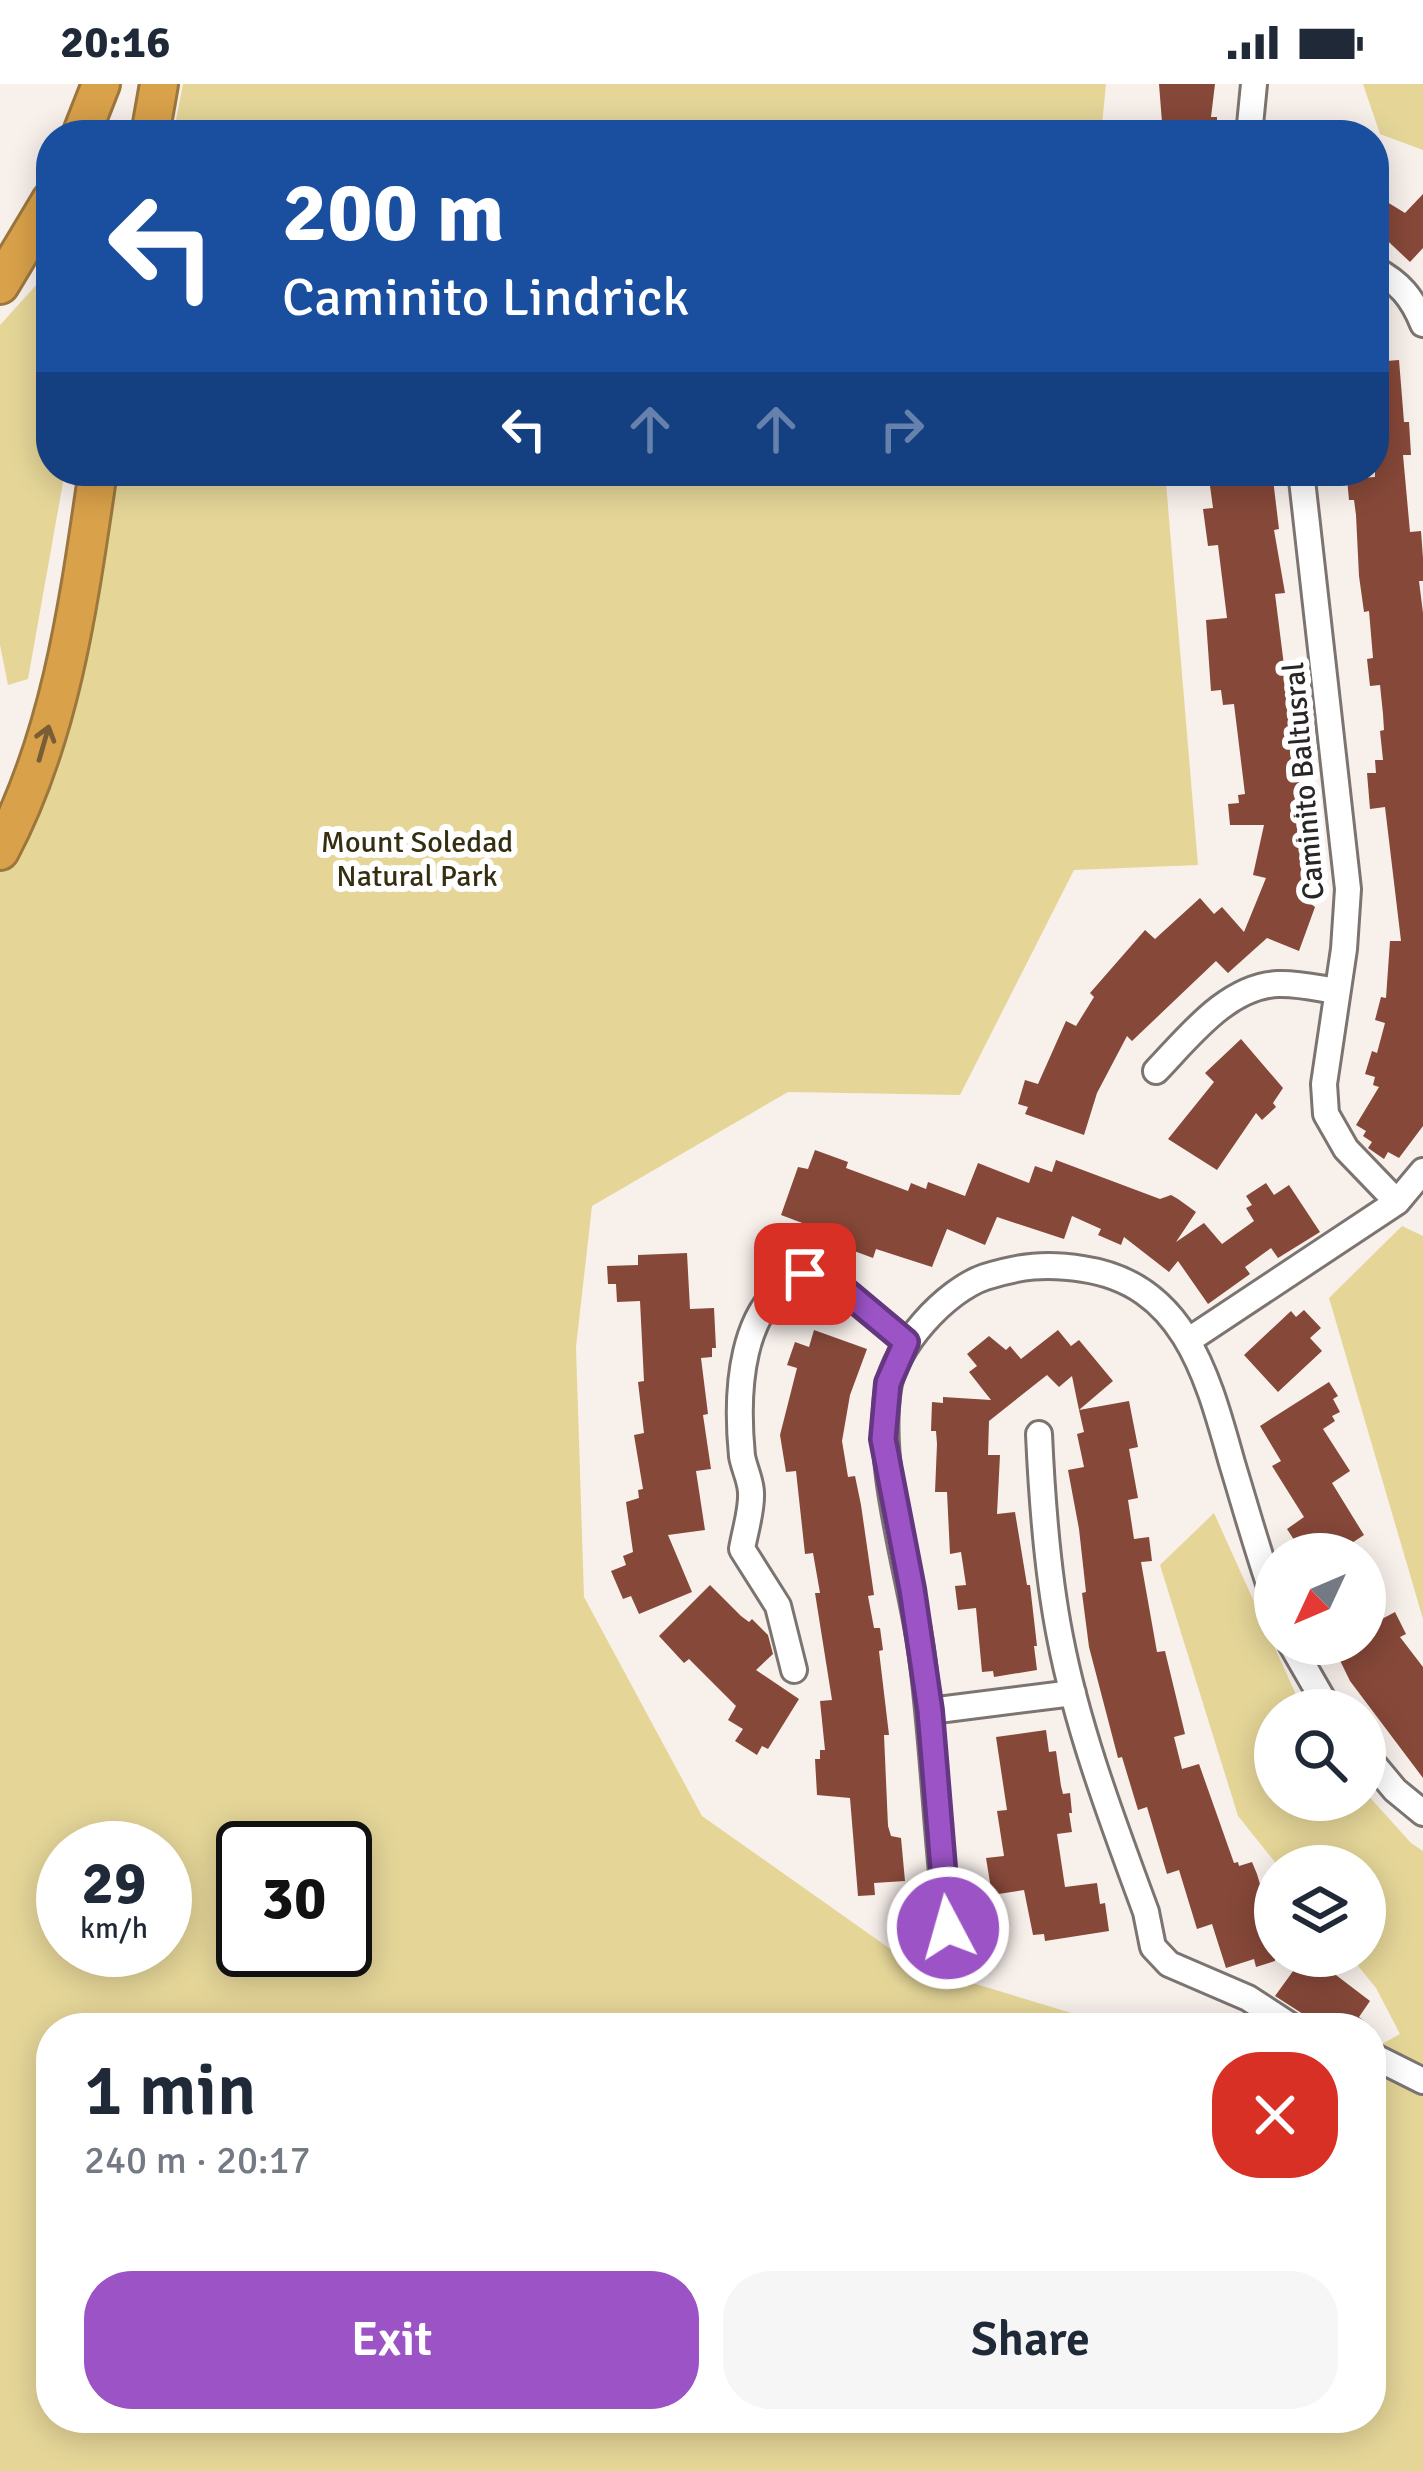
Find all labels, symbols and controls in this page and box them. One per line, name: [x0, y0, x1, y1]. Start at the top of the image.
text: 20:16: [60, 15, 170, 70]
text: 200 m: [282, 161, 504, 265]
icon: left: [84, 168, 240, 324]
text: Caminito Lindrick: [282, 264, 689, 331]
icon: left: [491, 396, 557, 462]
icon: ahead: [617, 396, 683, 462]
icon: ahead: [743, 396, 809, 462]
icon: right: [869, 396, 935, 462]
street label: Caminito Baltusral: [1275, 661, 1333, 901]
one-way arrow: [35, 725, 57, 763]
park label: Mount Soledad Natural Park: [321, 824, 513, 895]
pin: [754, 1223, 856, 1325]
icon: arrive: [772, 1241, 838, 1307]
north arrow: [1254, 1533, 1386, 1665]
map controls: [1254, 1533, 1386, 1977]
button: search: [1254, 1689, 1386, 1821]
speed limit sign: 30: [216, 1821, 372, 1977]
button: layers: [1254, 1845, 1386, 1977]
text: 29: [82, 1847, 146, 1921]
position arrow: [885, 1865, 1011, 1991]
text: km/h: [80, 1910, 148, 1947]
text: 1 min: [84, 2046, 256, 2135]
button: close: [1212, 2052, 1338, 2178]
text: 240 m · 20:17: [84, 2136, 311, 2184]
button: Exit: [84, 2271, 699, 2409]
button: Share: [723, 2271, 1338, 2409]

